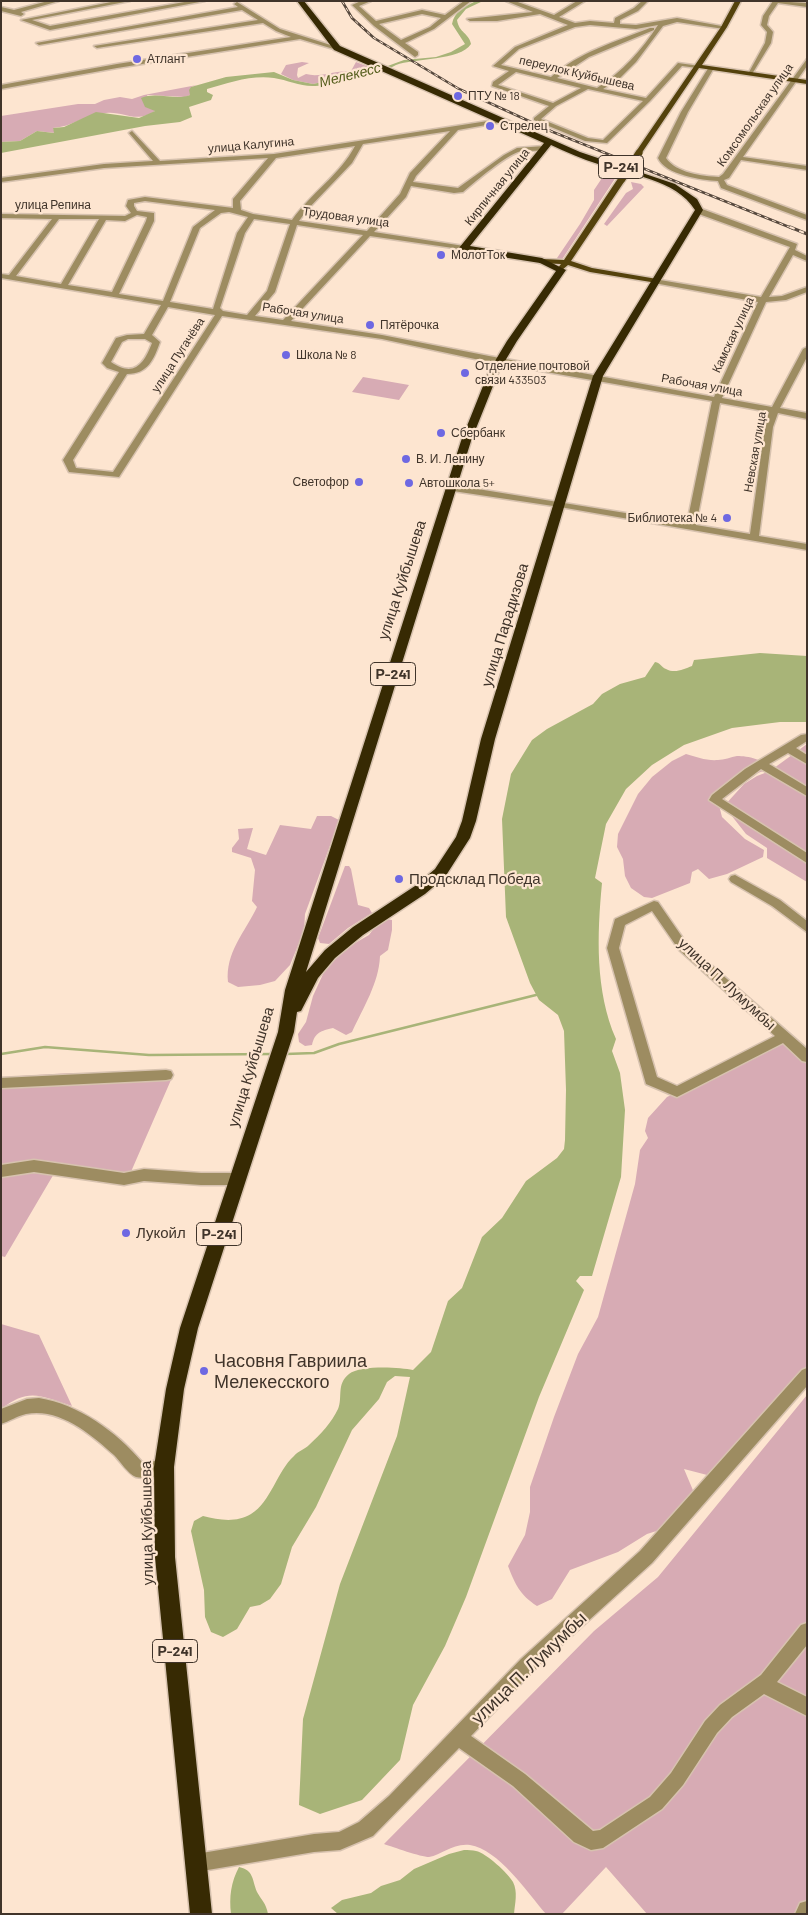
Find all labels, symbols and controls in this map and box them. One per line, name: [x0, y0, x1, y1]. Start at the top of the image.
place label: Атлант: [147, 52, 186, 66]
marker: Атлант: [131, 53, 143, 65]
street label: переулок Куйбышева: [518, 53, 636, 93]
water label: Мелекесс: [317, 59, 383, 91]
street label: Комсомольская улица: [714, 61, 796, 169]
place label: ПТУ № 18: [468, 89, 520, 103]
marker: ПТУ № 18: [452, 90, 464, 102]
place label: Стрелец: [500, 119, 548, 133]
marker: Стрелец: [484, 120, 496, 132]
street label: улица Калугина: [207, 134, 295, 156]
street label: Кирпичная улица: [462, 146, 532, 228]
road number: Р-241: [598, 156, 644, 178]
street label: улица Репина: [15, 198, 91, 212]
street label: Трудовая улица: [302, 204, 390, 230]
place label: МолотТок: [451, 248, 505, 262]
marker: МолотТок: [435, 249, 447, 261]
street label: Камская улица: [709, 295, 757, 375]
street label: Рабочая улица: [261, 299, 345, 327]
street label: улица Пугачёва: [148, 315, 208, 395]
place label: Пятёрочка: [380, 318, 439, 332]
marker: Пятёрочка: [364, 319, 376, 331]
place label: Школа № 8: [296, 348, 356, 362]
marker: Школа № 8: [280, 349, 292, 361]
place label: Отделение почтовой связи 433503: [475, 359, 590, 387]
marker: Отделение почтовой связи 433503: [459, 367, 471, 379]
street label: Рабочая улица: [660, 371, 744, 399]
street label: Невская улица: [741, 411, 769, 493]
place label: Сбербанк: [451, 426, 505, 440]
marker: Сбербанк: [435, 427, 447, 439]
place label: В. И. Ленину: [416, 452, 485, 466]
marker: В. И. Ленину: [400, 453, 412, 465]
place label: Светофор: [293, 475, 349, 489]
marker: Светофор: [353, 476, 365, 488]
place label: Автошкола 5+: [419, 476, 495, 490]
marker: Автошкола 5+: [403, 477, 415, 489]
place label: Библиотека № 4: [627, 511, 717, 525]
marker: Библиотека № 4: [721, 512, 733, 524]
street label: улица Куйбышева: [374, 518, 430, 642]
street label: улица Парадизова: [478, 561, 532, 689]
road number: Р-241: [370, 662, 416, 686]
place label: Продсклад Победа: [409, 870, 541, 888]
marker: Продсклад Победа: [393, 873, 405, 885]
street label: улица П. Лумумбы: [674, 934, 780, 1034]
street label: улица Куйбышева: [224, 1005, 278, 1129]
road number: Р-241: [196, 1222, 242, 1246]
place label: Лукойл: [136, 1224, 186, 1242]
marker: Лукойл: [120, 1227, 132, 1239]
place label: Часовня Гавриила Мелекесского: [214, 1350, 367, 1392]
marker: Часовня Гавриила Мелекесского: [198, 1365, 210, 1377]
street label: улица Куйбышева: [137, 1460, 157, 1586]
street label: улица П. Лумумбы: [467, 1607, 591, 1729]
road number: Р-241: [152, 1640, 198, 1662]

